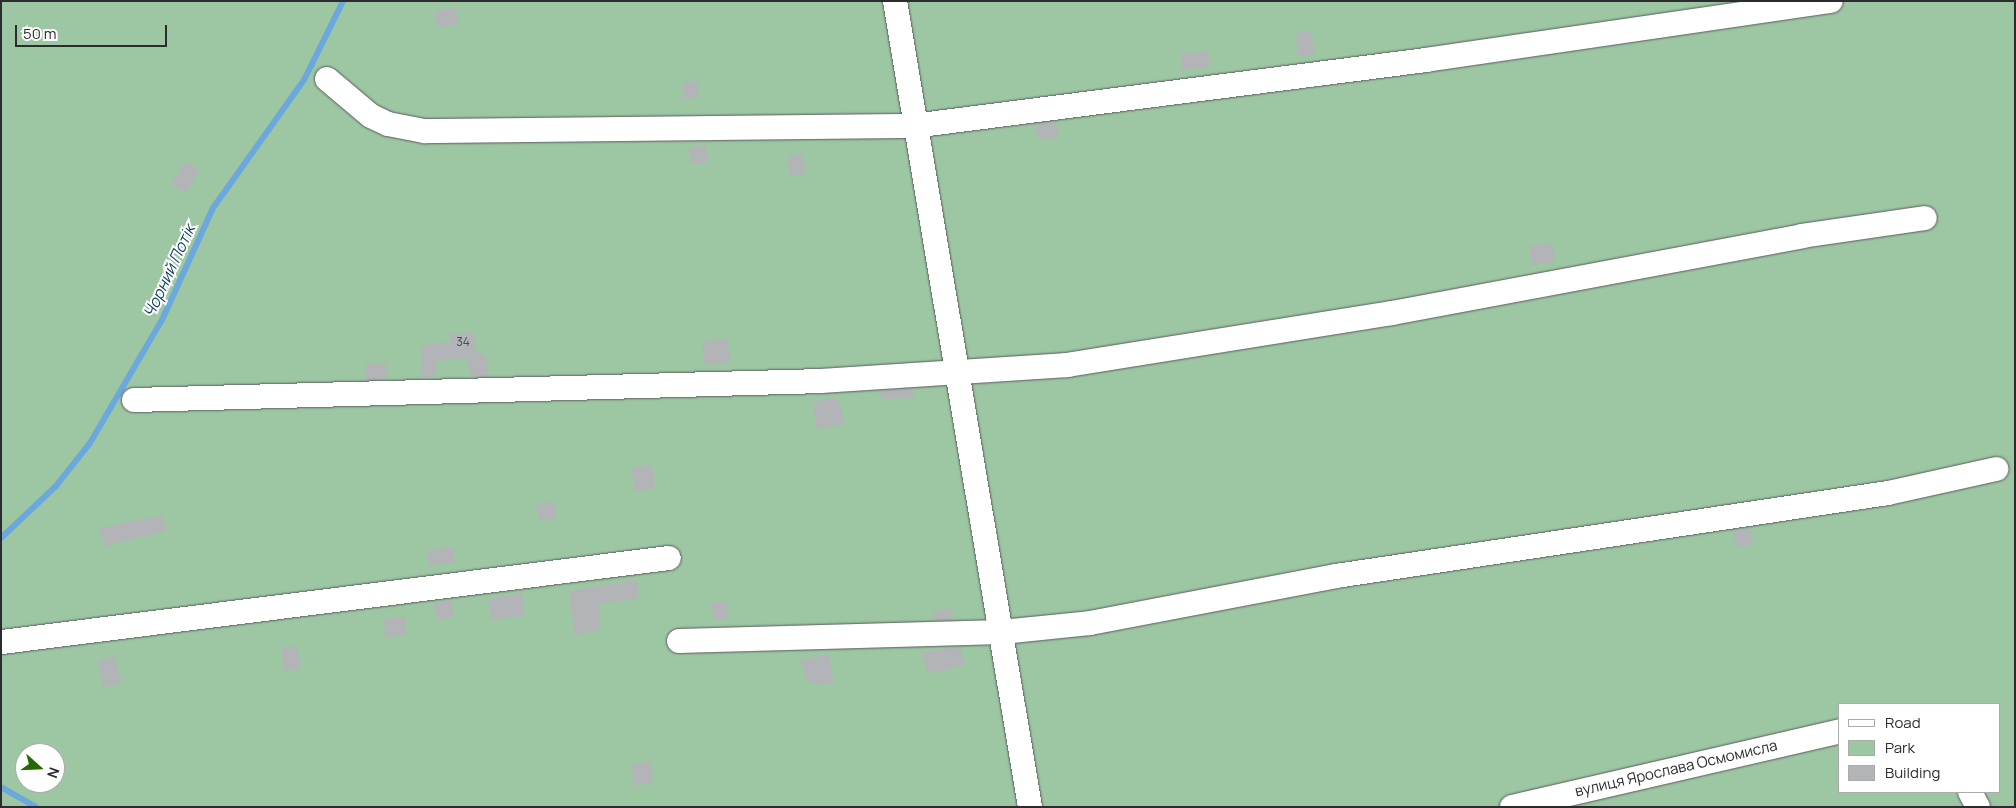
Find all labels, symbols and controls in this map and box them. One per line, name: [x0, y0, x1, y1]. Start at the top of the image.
scale bar: [18, 15, 170, 47]
text: 50 m: [23, 23, 57, 44]
water label: Чорний Потік: [139, 222, 199, 320]
house number: 34: [456, 335, 470, 349]
legend: [1838, 703, 2001, 793]
text: Road: [1885, 712, 1921, 733]
street label: вулиця Ярослава Осмомисла: [1573, 736, 1779, 800]
text: Park: [1885, 737, 1915, 758]
north arrow: [15, 743, 65, 793]
text: Building: [1885, 762, 1940, 783]
text: N: [43, 765, 64, 781]

